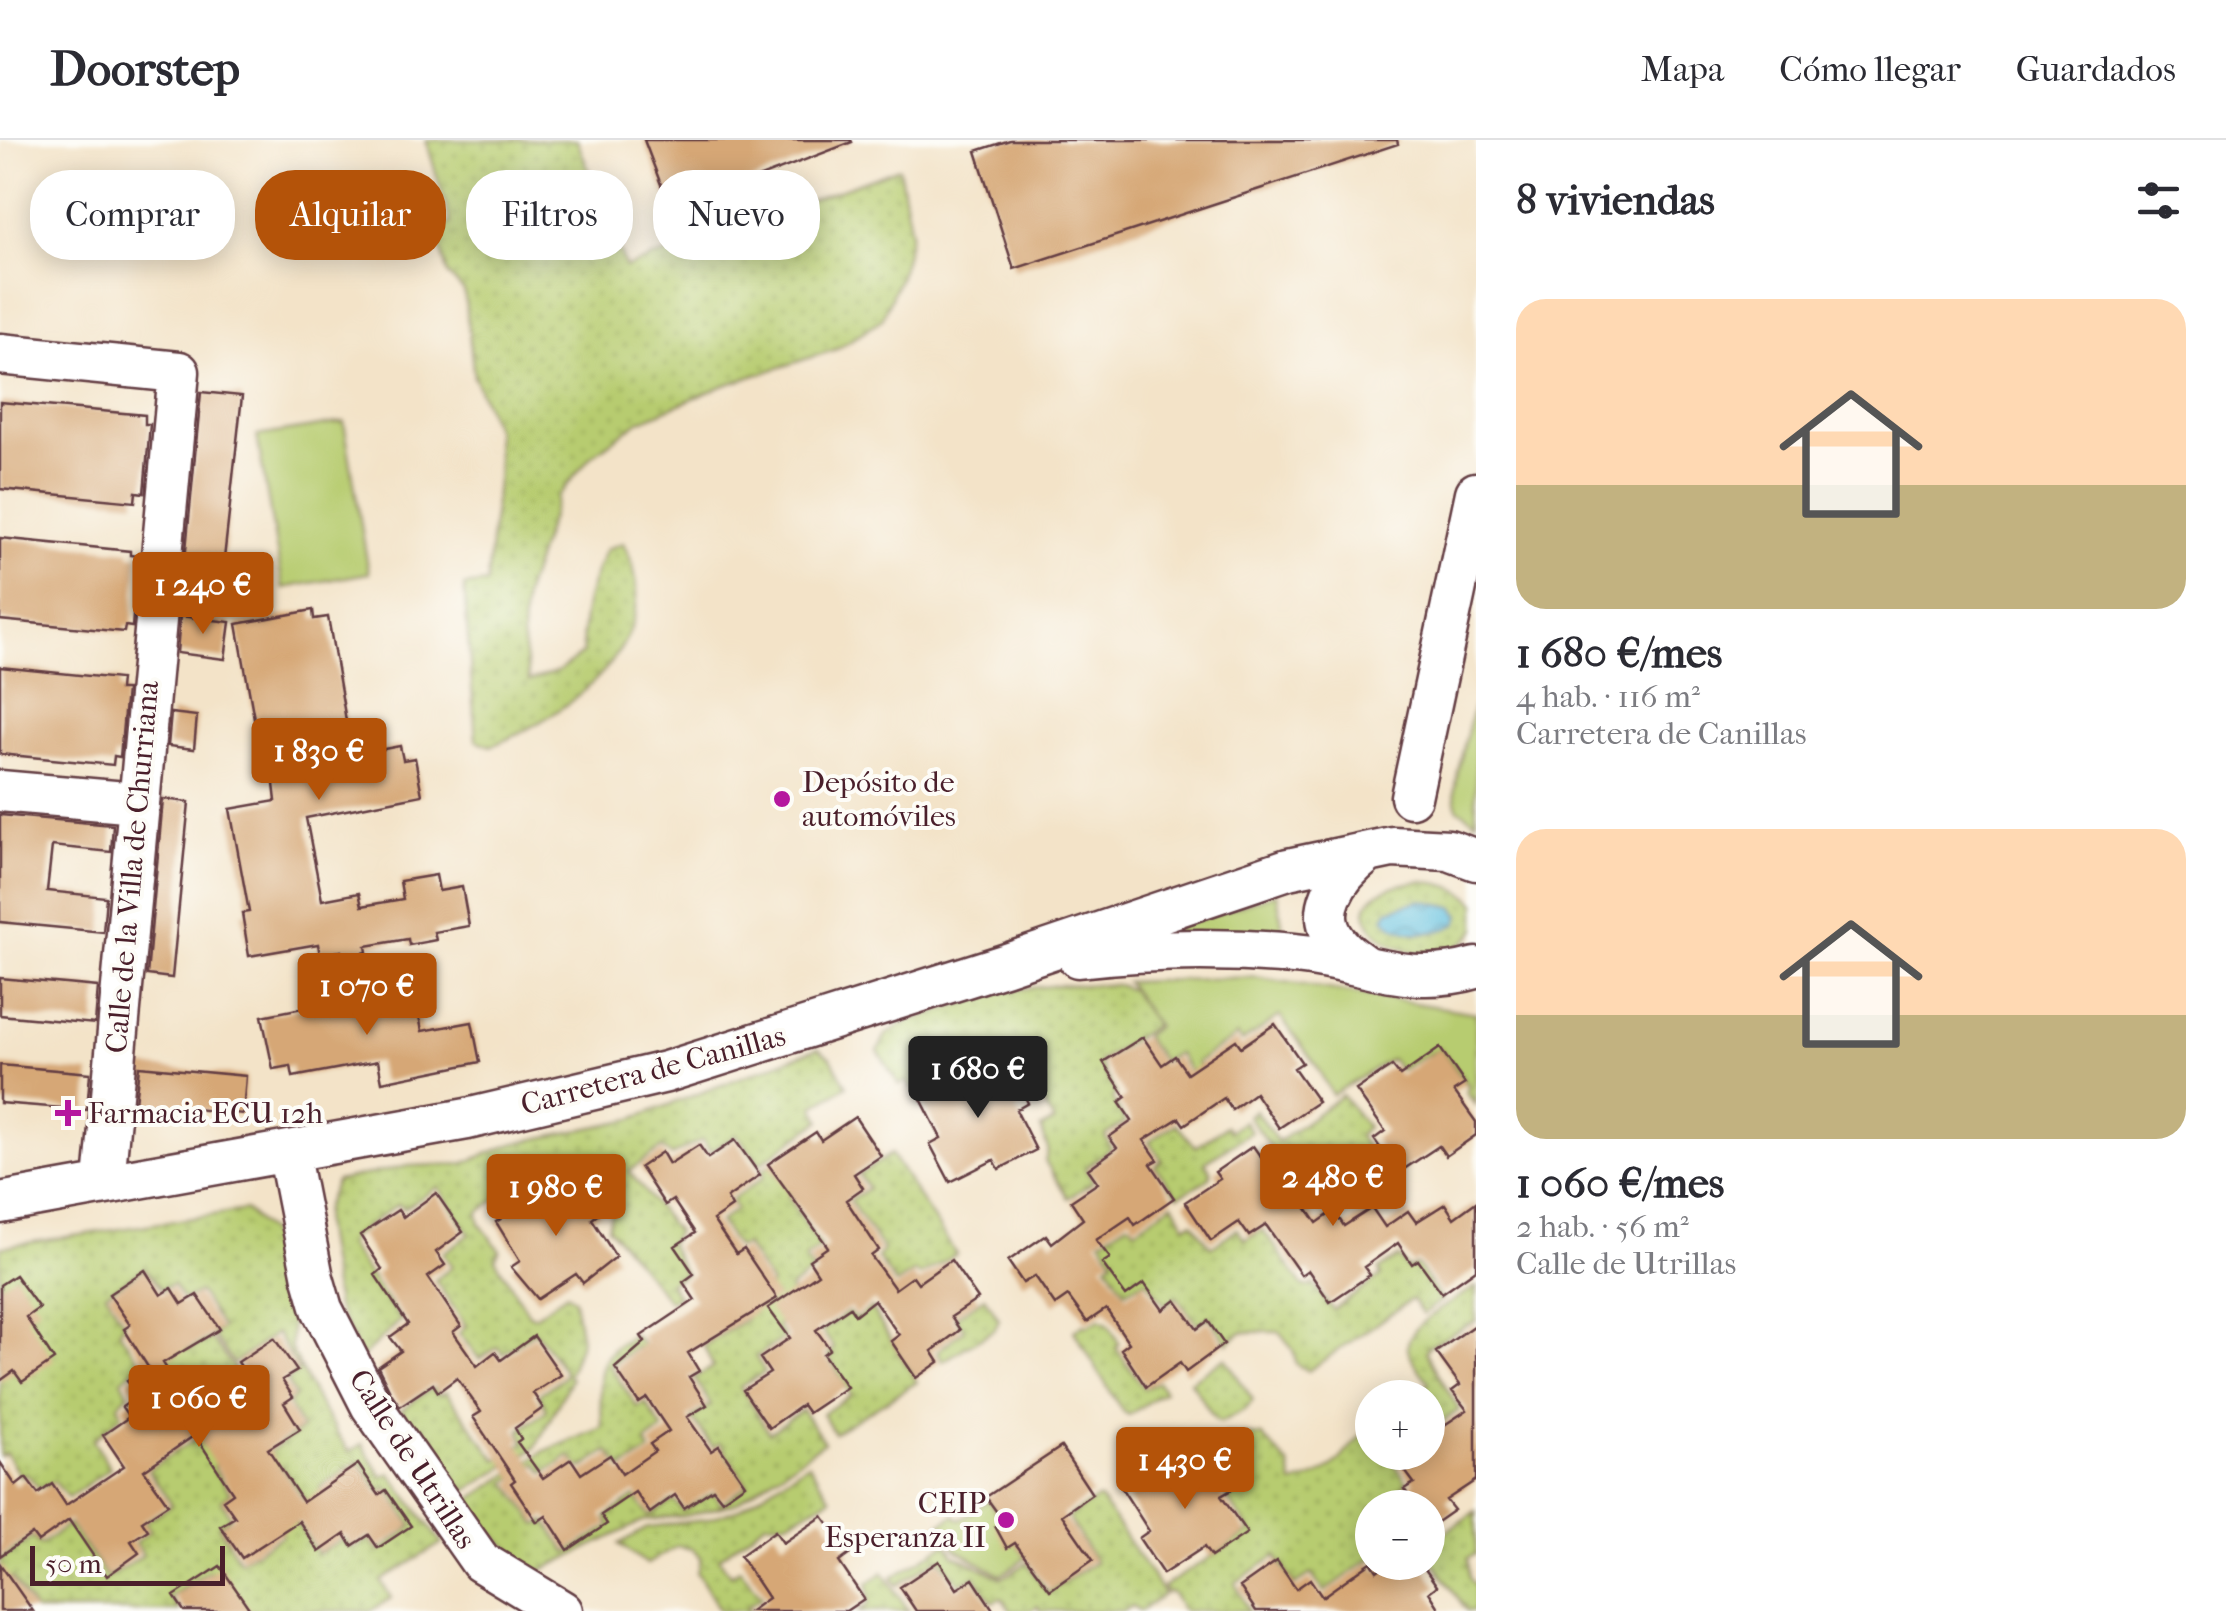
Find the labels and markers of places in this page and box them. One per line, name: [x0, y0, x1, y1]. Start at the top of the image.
pin: 1 240 €: [111, 552, 295, 637]
pin: 1 830 €: [227, 718, 411, 803]
place label: Depósito de automóviles: [802, 765, 956, 834]
marker: Depósito de automóviles: [771, 788, 793, 810]
pin: 1 070 €: [275, 953, 459, 1038]
pin: 1 680 €: [886, 1036, 1070, 1121]
place label: Farmacia ECU 12h: [88, 1096, 323, 1131]
marker: Farmacia ECU 12h: [57, 1102, 79, 1124]
pin: 2 480 €: [1241, 1144, 1425, 1229]
pin: 1 980 €: [464, 1154, 648, 1239]
pin: 1 060 €: [107, 1365, 291, 1450]
pin: 1 430 €: [1093, 1427, 1277, 1512]
place label: CEIP Esperanza II: [824, 1486, 986, 1555]
marker: CEIP Esperanza II: [995, 1509, 1017, 1531]

